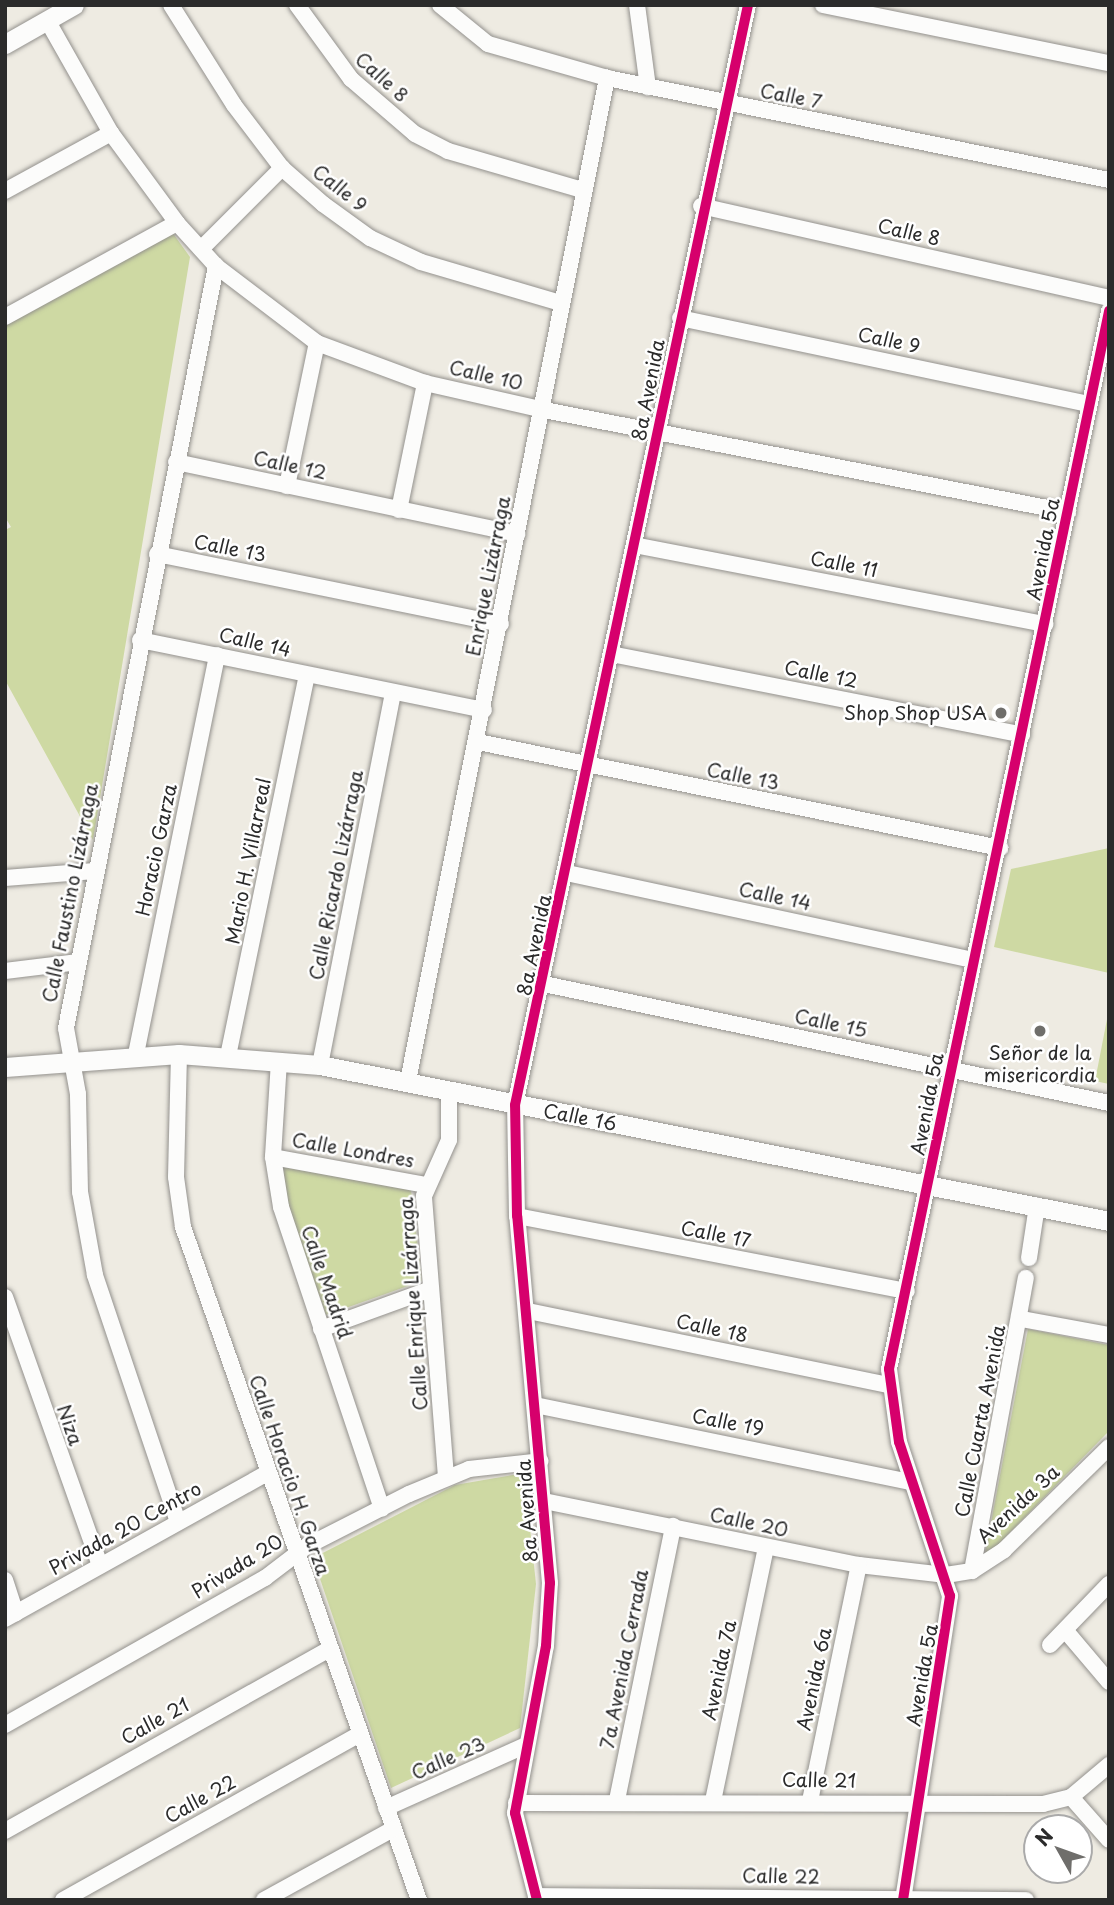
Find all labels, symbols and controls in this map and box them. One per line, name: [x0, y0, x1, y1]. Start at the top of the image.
street label: Calle 8: [350, 47, 414, 107]
street label: Calle 7: [758, 79, 824, 113]
street label: Calle 9: [308, 159, 372, 217]
street label: Calle 8: [875, 214, 943, 250]
street label: Calle 9: [856, 322, 922, 358]
street label: 8a Avenida: [627, 338, 669, 442]
street label: Calle 10: [447, 355, 525, 395]
street label: Calle 12: [251, 446, 329, 484]
street label: Enrique Lizárraga: [461, 494, 515, 658]
street label: Avenida 5a: [1022, 496, 1064, 602]
street label: Calle 13: [192, 530, 268, 566]
street label: Calle 11: [808, 546, 880, 582]
street label: Calle 14: [217, 623, 293, 661]
street label: Calle 12: [782, 656, 860, 692]
place label: Shop Shop USA: [844, 702, 987, 724]
marker: Shop Shop USA: [993, 705, 1009, 721]
street label: Calle 13: [705, 758, 781, 794]
street label: Calle Ricardo Lizárraga: [304, 767, 368, 983]
street label: Mario H. Villarreal: [221, 776, 275, 946]
street label: Calle Faustino Lizárraga: [38, 782, 102, 1004]
street label: Horacio Garza: [131, 782, 181, 918]
street label: Calle 14: [737, 877, 813, 915]
street label: 8a Avenida: [512, 892, 556, 998]
street label: Calle 15: [793, 1004, 869, 1042]
marker: Señor de la misericordia: [1032, 1023, 1048, 1039]
place label: Señor de la misericordia: [984, 1042, 1096, 1086]
street label: Avenida 5a: [906, 1051, 948, 1157]
street label: Calle 16: [541, 1099, 619, 1135]
street label: Calle Londres: [290, 1128, 416, 1172]
street label: Calle Enrique Lizárraga: [394, 1196, 432, 1412]
street label: Calle 17: [679, 1216, 753, 1252]
street label: Calle Madrid: [297, 1223, 357, 1341]
street label: Calle 18: [674, 1309, 750, 1347]
street label: Calle Cuarta Avenida: [950, 1322, 1010, 1520]
street label: Calle Horacio H. Garza: [245, 1371, 335, 1579]
street label: Niza: [52, 1402, 88, 1448]
street label: Calle 19: [690, 1404, 766, 1440]
street label: 8a Avenida: [512, 1459, 542, 1563]
street label: Avenida 3a: [972, 1460, 1064, 1548]
street label: Privada 20 Centro: [44, 1476, 206, 1580]
street label: Calle 20: [708, 1503, 790, 1541]
street label: Privada 20: [187, 1529, 287, 1603]
street label: 7a Avenida Cerrada: [595, 1567, 653, 1751]
street label: Avenida 7a: [697, 1618, 741, 1722]
street label: Avenida 5a: [902, 1622, 942, 1728]
street label: Avenida 6a: [792, 1626, 836, 1732]
street label: Calle 21: [117, 1693, 193, 1749]
street label: Calle 23: [408, 1732, 488, 1784]
street label: Calle 21: [782, 1768, 856, 1792]
street label: Calle 22: [160, 1770, 240, 1828]
north arrow: [1023, 1814, 1093, 1884]
text: N: [1028, 1822, 1059, 1852]
street label: Calle 22: [742, 1864, 820, 1888]

